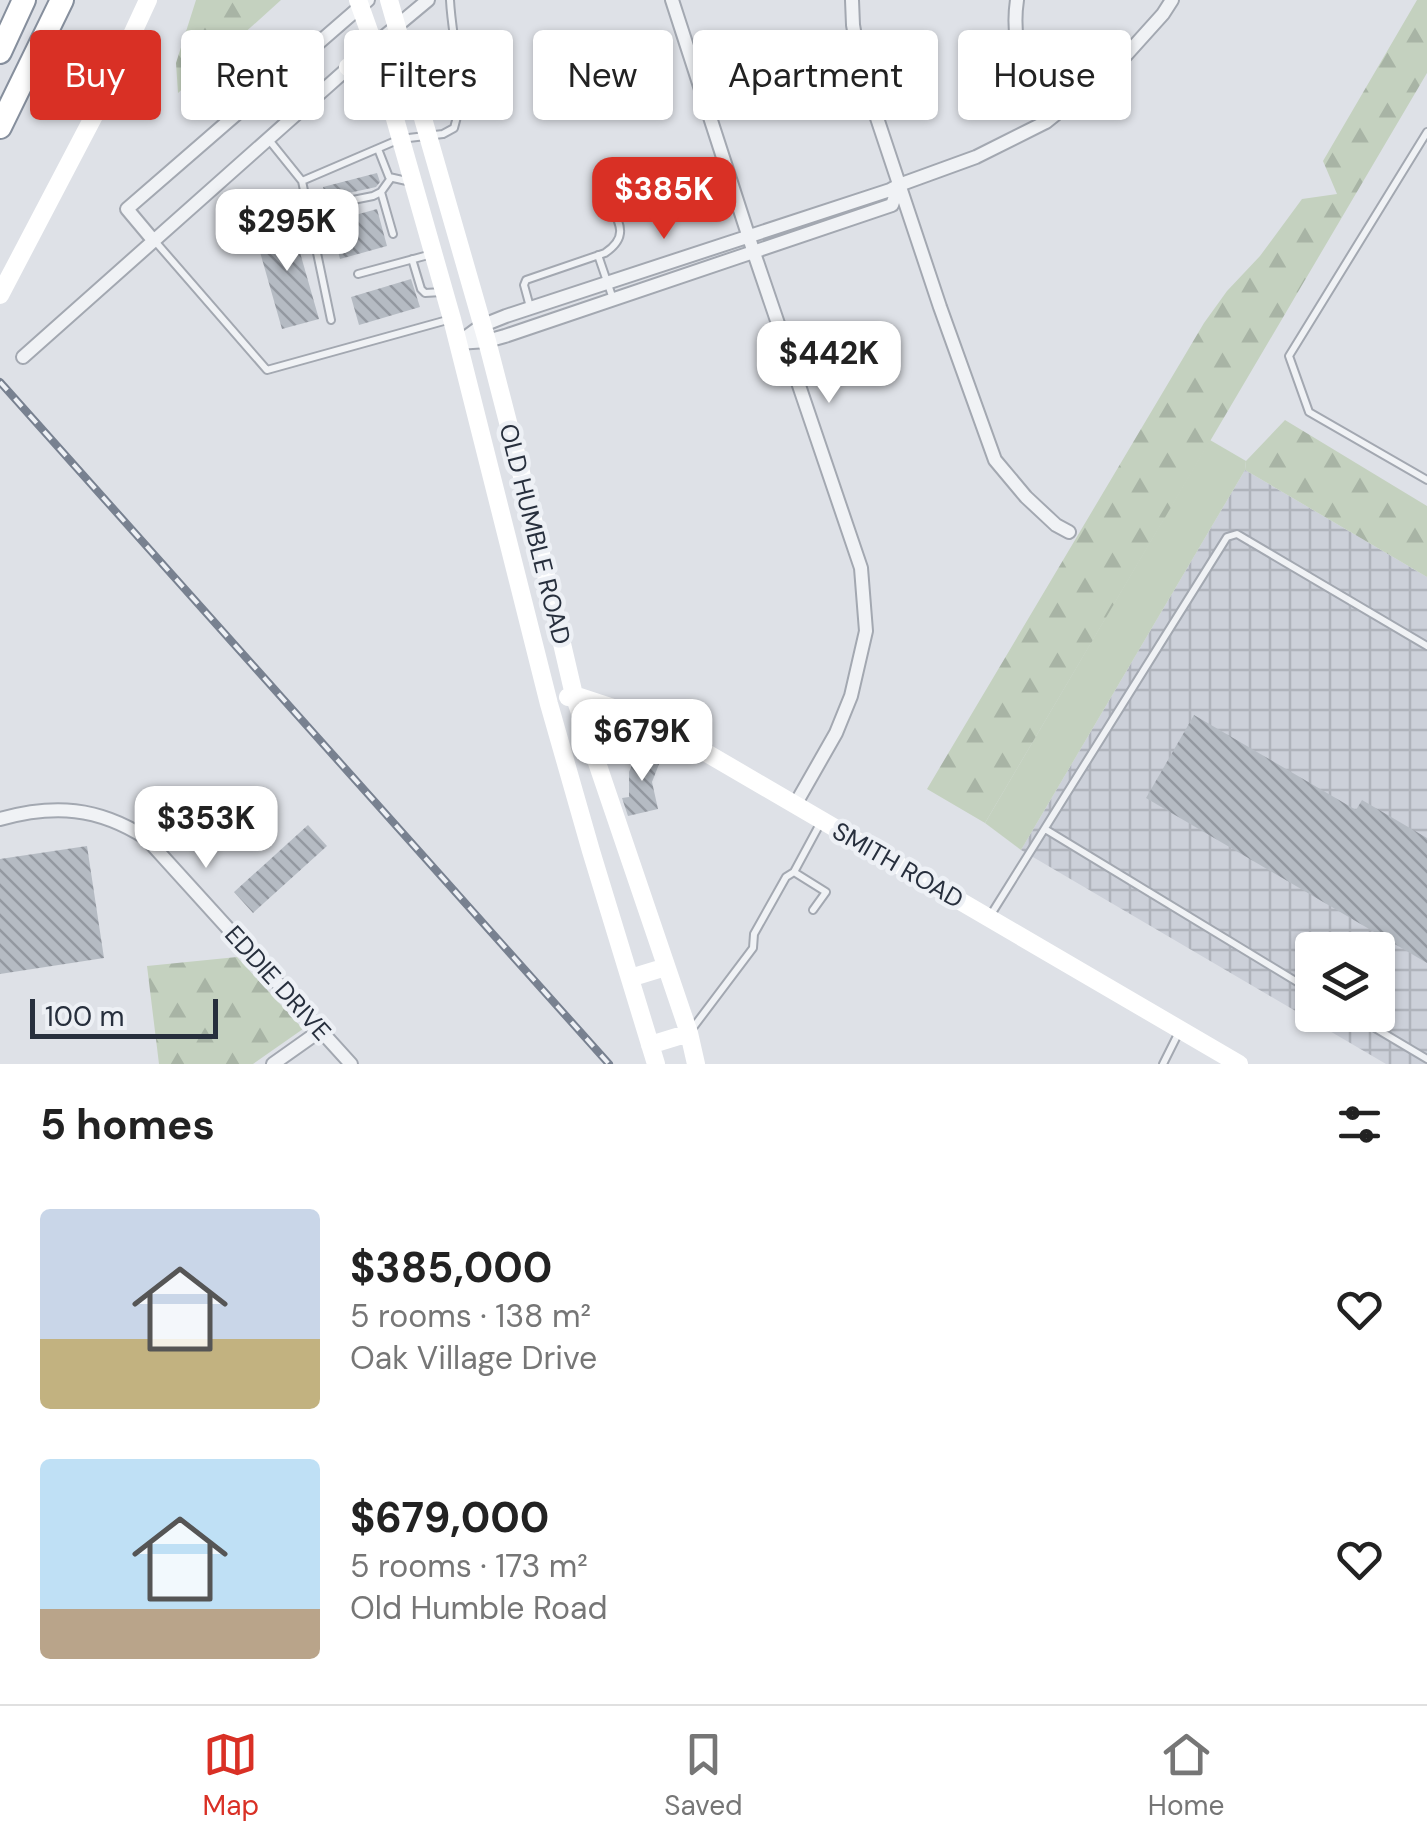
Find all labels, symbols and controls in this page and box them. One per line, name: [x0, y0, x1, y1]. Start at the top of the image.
chip: Buy: [30, 30, 161, 120]
chip: Rent: [181, 30, 324, 120]
chip: Filters: [344, 30, 513, 120]
chip: New: [533, 30, 673, 120]
chip: Apartment: [693, 30, 938, 120]
chip: House: [958, 30, 1131, 120]
pin: $385K: [594, 157, 734, 242]
text: $385K: [614, 168, 714, 210]
pin: $295K: [217, 189, 357, 274]
text: $295K: [238, 200, 336, 242]
pin: $442K: [759, 321, 899, 406]
text: $442K: [779, 332, 879, 374]
street label: OLD HUMBLE ROAD: [492, 420, 578, 648]
pin: $679K: [572, 699, 712, 784]
text: $679K: [593, 710, 691, 752]
pin: $353K: [136, 786, 276, 871]
text: $353K: [157, 797, 255, 839]
street label: SMITH ROAD: [827, 814, 969, 916]
street label: EDDIE DRIVE: [218, 918, 338, 1048]
map controls: [1295, 932, 1395, 1032]
button: layers: [1295, 932, 1395, 1032]
scale bar: [30, 994, 218, 1038]
text: 100 m: [45, 998, 124, 1035]
text: 5 homes: [40, 1097, 215, 1152]
icon: filters: [1332, 1097, 1387, 1152]
text: $385,000: [350, 1240, 552, 1295]
icon: home: [120, 1249, 240, 1369]
icon: heart: [1332, 1282, 1387, 1337]
text: 5 rooms · 138 m²: [350, 1295, 591, 1337]
text: Oak Village Drive: [350, 1337, 597, 1379]
text: $679,000: [350, 1490, 549, 1545]
icon: home: [120, 1499, 240, 1619]
icon: heart: [1332, 1532, 1387, 1587]
text: 5 rooms · 173 m²: [350, 1545, 588, 1587]
text: Old Humble Road: [350, 1587, 607, 1629]
tab: Map: [203, 1727, 259, 1824]
tab: Saved: [664, 1727, 743, 1824]
tab: Home: [1148, 1727, 1224, 1824]

